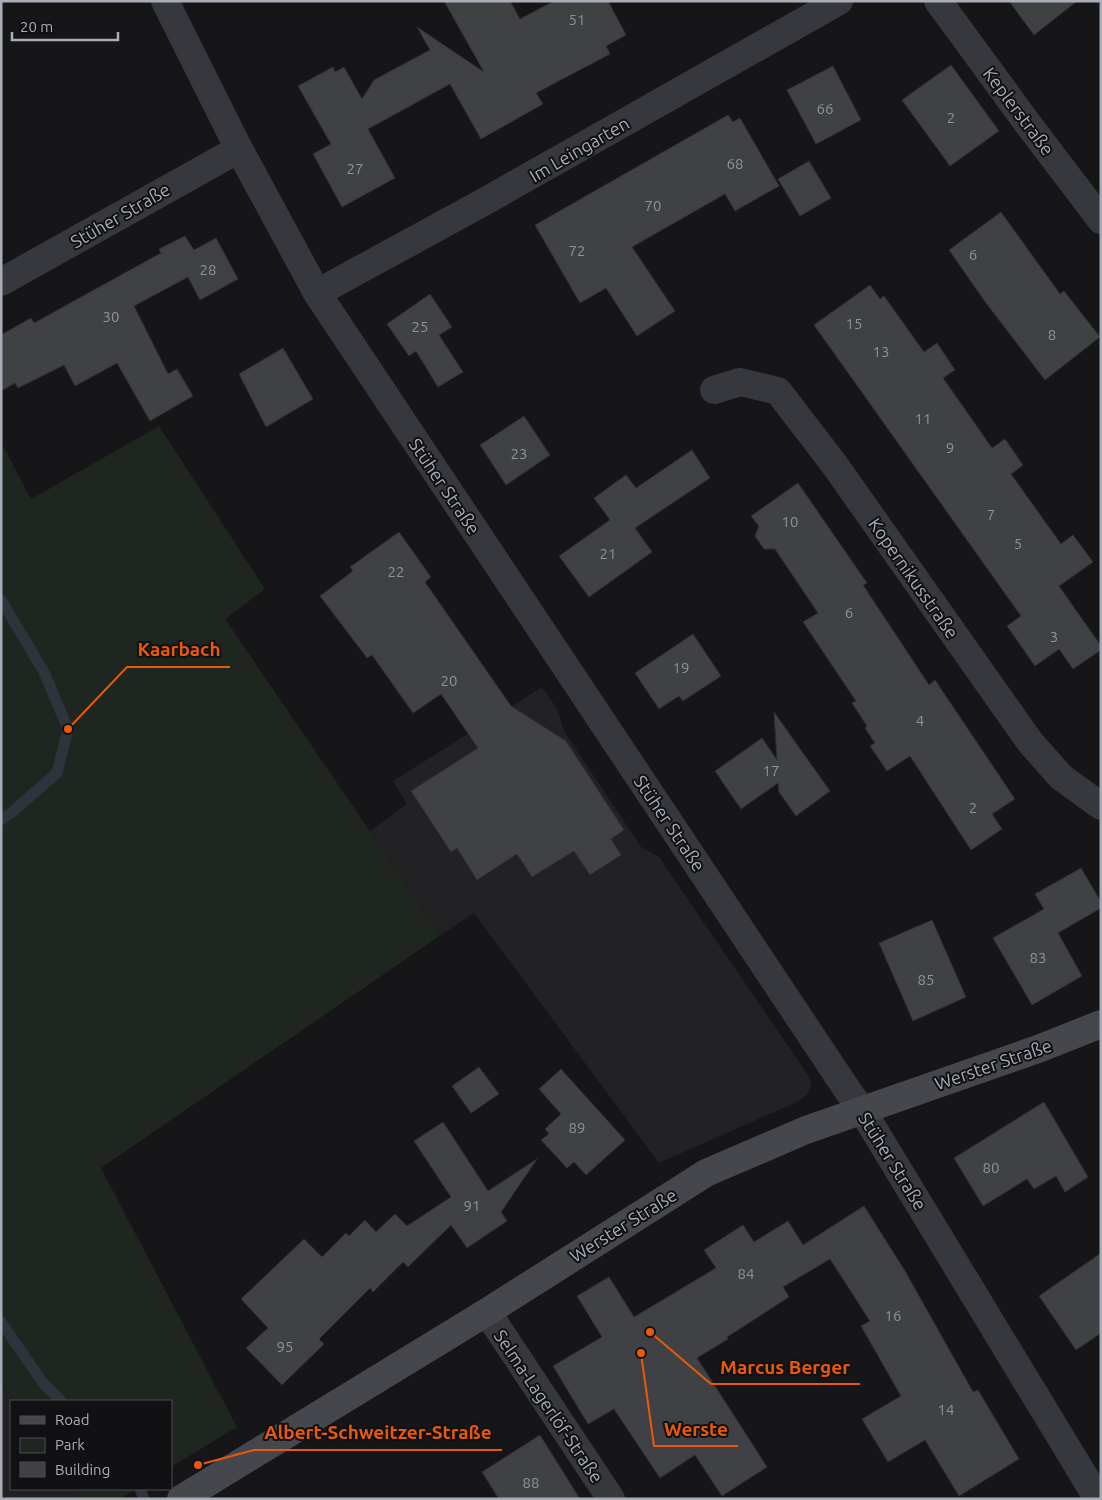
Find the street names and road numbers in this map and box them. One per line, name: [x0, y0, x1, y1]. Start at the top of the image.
street label: Keplerstraße: [980, 63, 1058, 159]
street label: Im Leingarten: [526, 112, 632, 186]
street label: Stüher Straße: [67, 179, 173, 251]
street label: Stüher Straße: [406, 434, 484, 538]
street label: Kopernikusstraße: [865, 514, 963, 642]
street label: Stüher Straße: [631, 771, 709, 875]
street label: Werster Straße: [932, 1035, 1054, 1093]
street label: Stüher Straße: [855, 1109, 931, 1213]
street label: Werster Straße: [566, 1184, 680, 1266]
street label: Selma-Lagerlöf-Straße: [490, 1326, 608, 1486]

